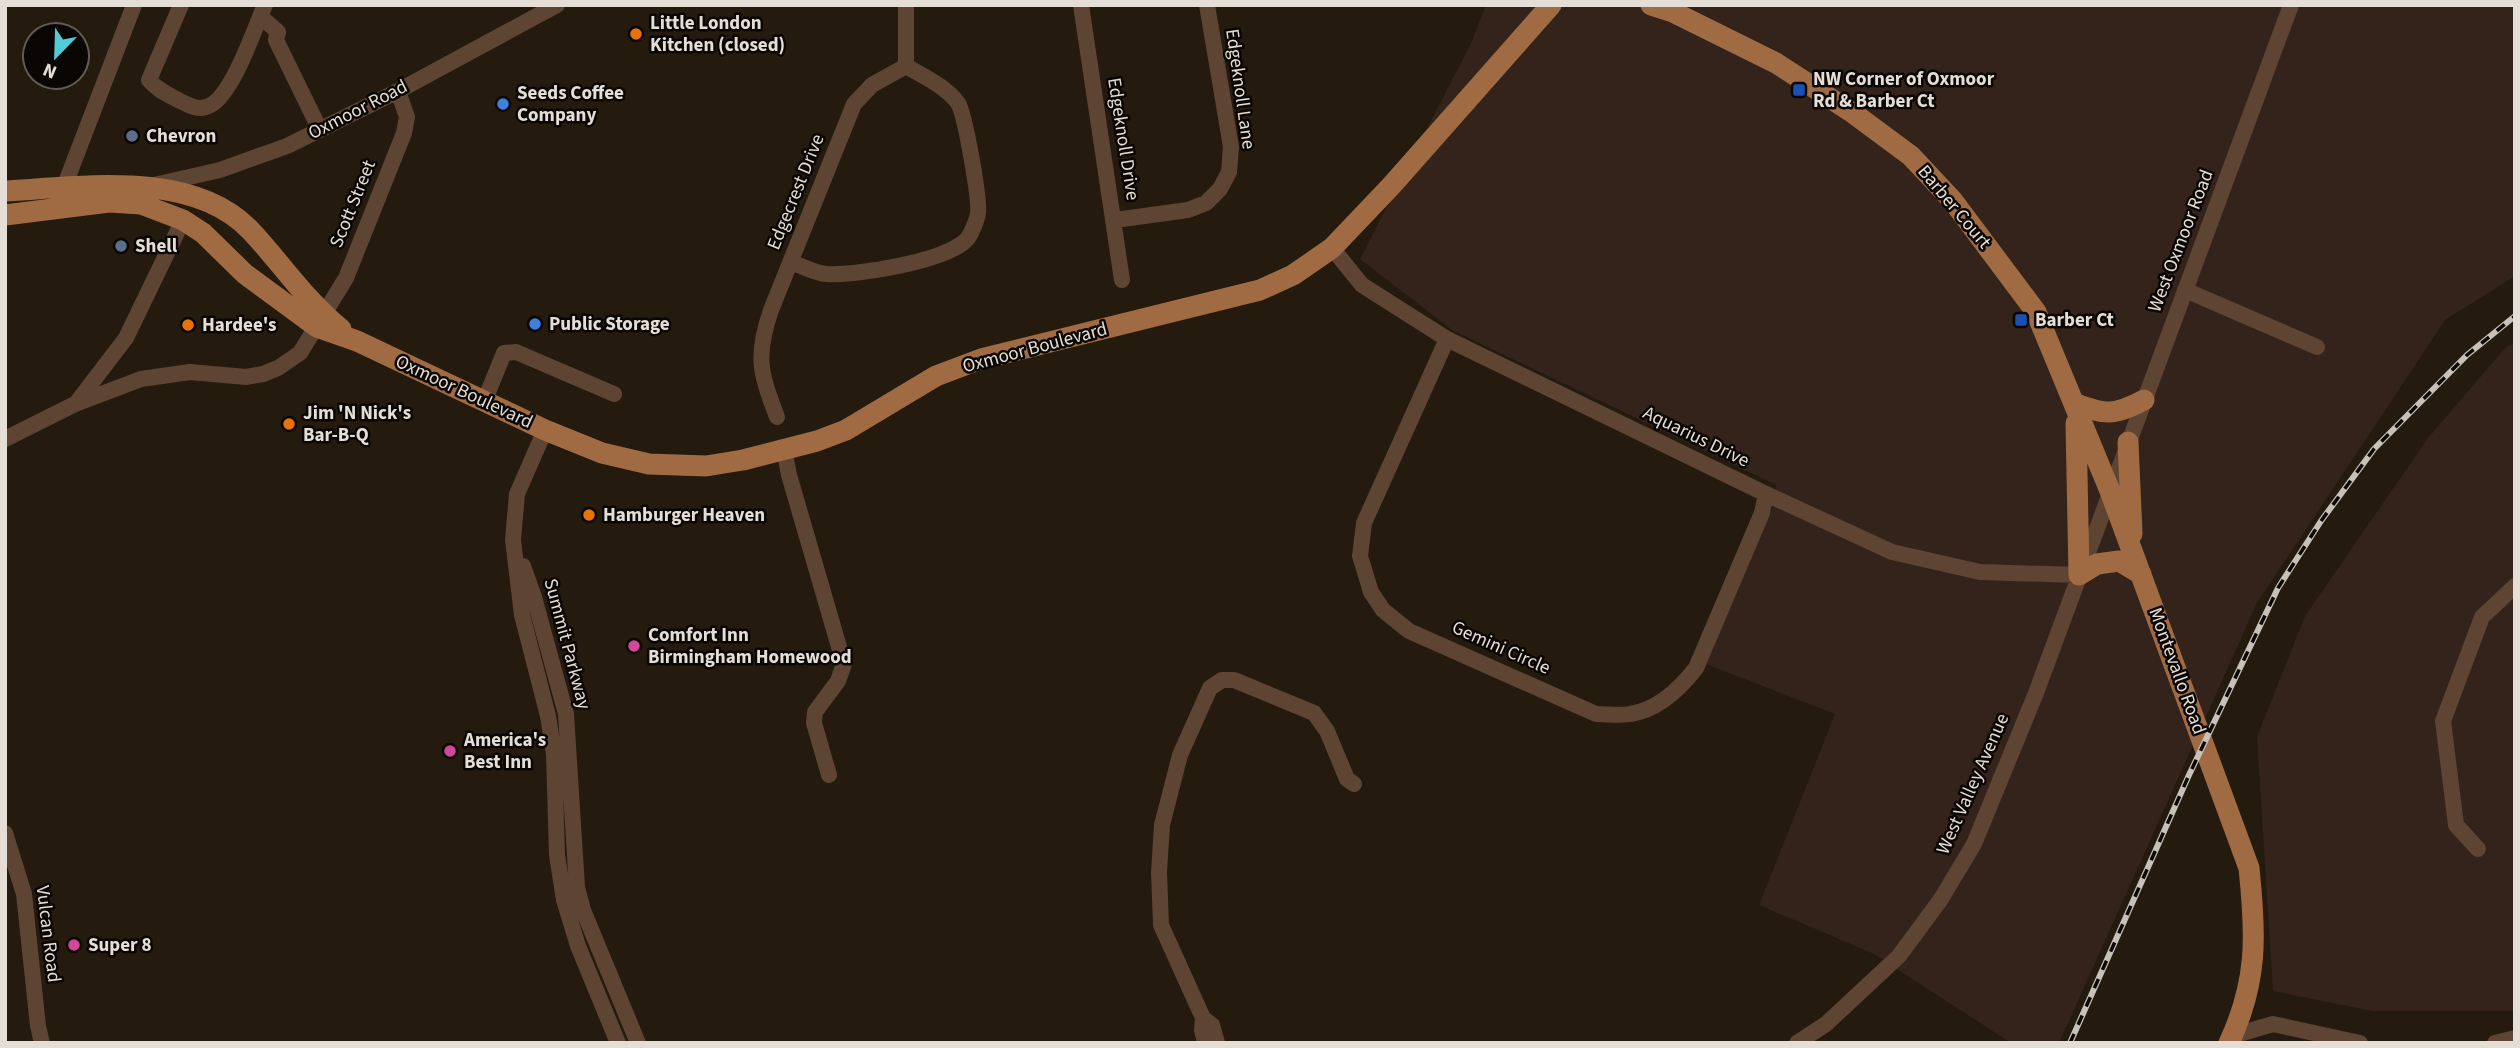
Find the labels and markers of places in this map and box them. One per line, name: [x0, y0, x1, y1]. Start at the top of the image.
place label: Little London Kitchen (closed): [650, 10, 785, 59]
marker: Little London Kitchen (closed): [628, 26, 644, 42]
place label: NW Corner of Oxmoor Rd & Barber Ct: [1813, 66, 1995, 115]
place label: Seeds Coffee Company: [517, 80, 624, 129]
marker: NW Corner of Oxmoor Rd & Barber Ct: [1791, 82, 1807, 98]
marker: Seeds Coffee Company: [495, 96, 511, 112]
place label: Chevron: [146, 123, 216, 150]
marker: Chevron: [124, 128, 140, 144]
place label: Shell: [135, 233, 178, 260]
marker: Shell: [113, 238, 129, 254]
place label: Barber Ct: [2035, 307, 2114, 334]
place label: Public Storage: [549, 311, 670, 338]
place label: Hardee's: [202, 312, 277, 339]
marker: Barber Ct: [2013, 312, 2029, 328]
marker: Public Storage: [527, 316, 543, 332]
marker: Hardee's: [180, 317, 196, 333]
place label: Jim 'N Nick's Bar-B-Q: [303, 400, 411, 449]
marker: Jim 'N Nick's Bar-B-Q: [281, 416, 297, 432]
place label: Hamburger Heaven: [603, 502, 765, 529]
marker: Hamburger Heaven: [581, 507, 597, 523]
place label: Comfort Inn Birmingham Homewood: [648, 622, 852, 671]
marker: Comfort Inn Birmingham Homewood: [626, 638, 642, 654]
place label: America's Best Inn: [463, 727, 546, 776]
marker: America's Best Inn: [442, 743, 458, 759]
place label: Super 8: [88, 932, 151, 959]
marker: Super 8: [66, 937, 82, 953]

